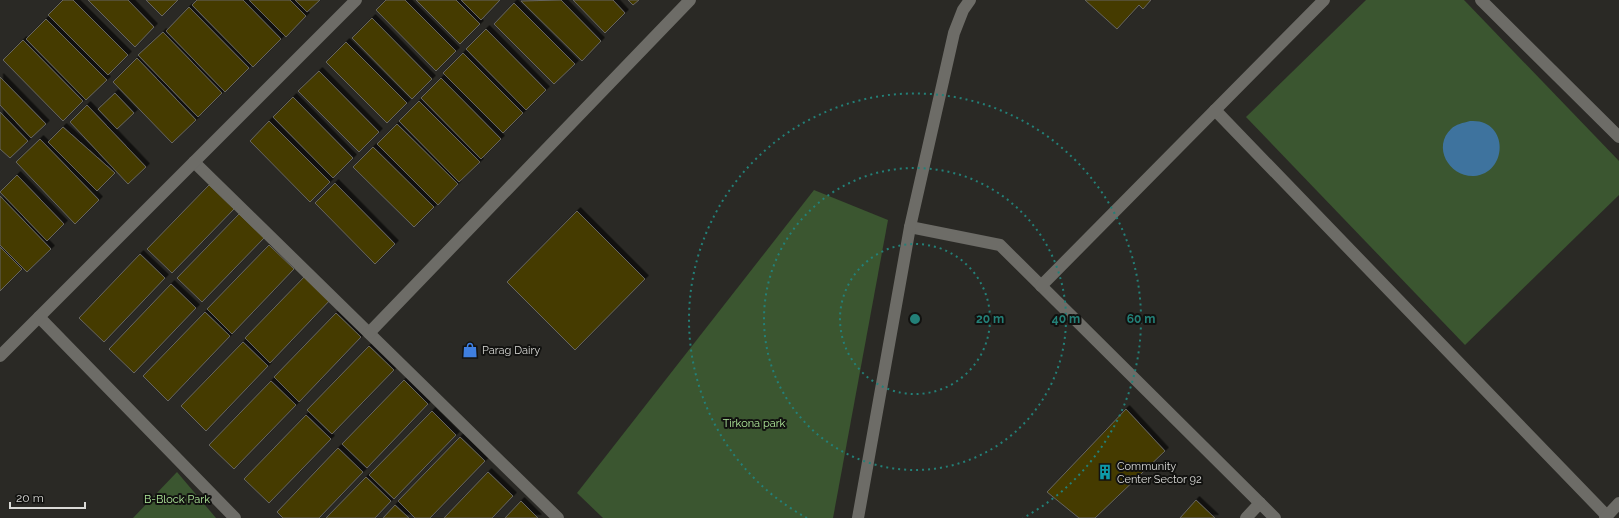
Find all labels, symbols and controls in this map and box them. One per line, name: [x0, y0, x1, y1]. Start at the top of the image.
centre of rings: [908, 312, 922, 326]
text: 20 m: [976, 312, 1004, 326]
text: 40 m: [1052, 312, 1080, 326]
text: 60 m: [1127, 312, 1155, 326]
shop icon: Parag Dairy: [461, 341, 479, 359]
place label: Parag Dairy: [482, 344, 540, 357]
park label: Tirkona park: [723, 417, 786, 430]
place label: Community Center Sector 92: [1117, 460, 1202, 486]
building icon: Community Center Sector 92: [1096, 463, 1114, 481]
scale bar: [10, 484, 85, 510]
text: 20 m: [16, 491, 44, 505]
park label: B-Block Park: [144, 493, 210, 506]

